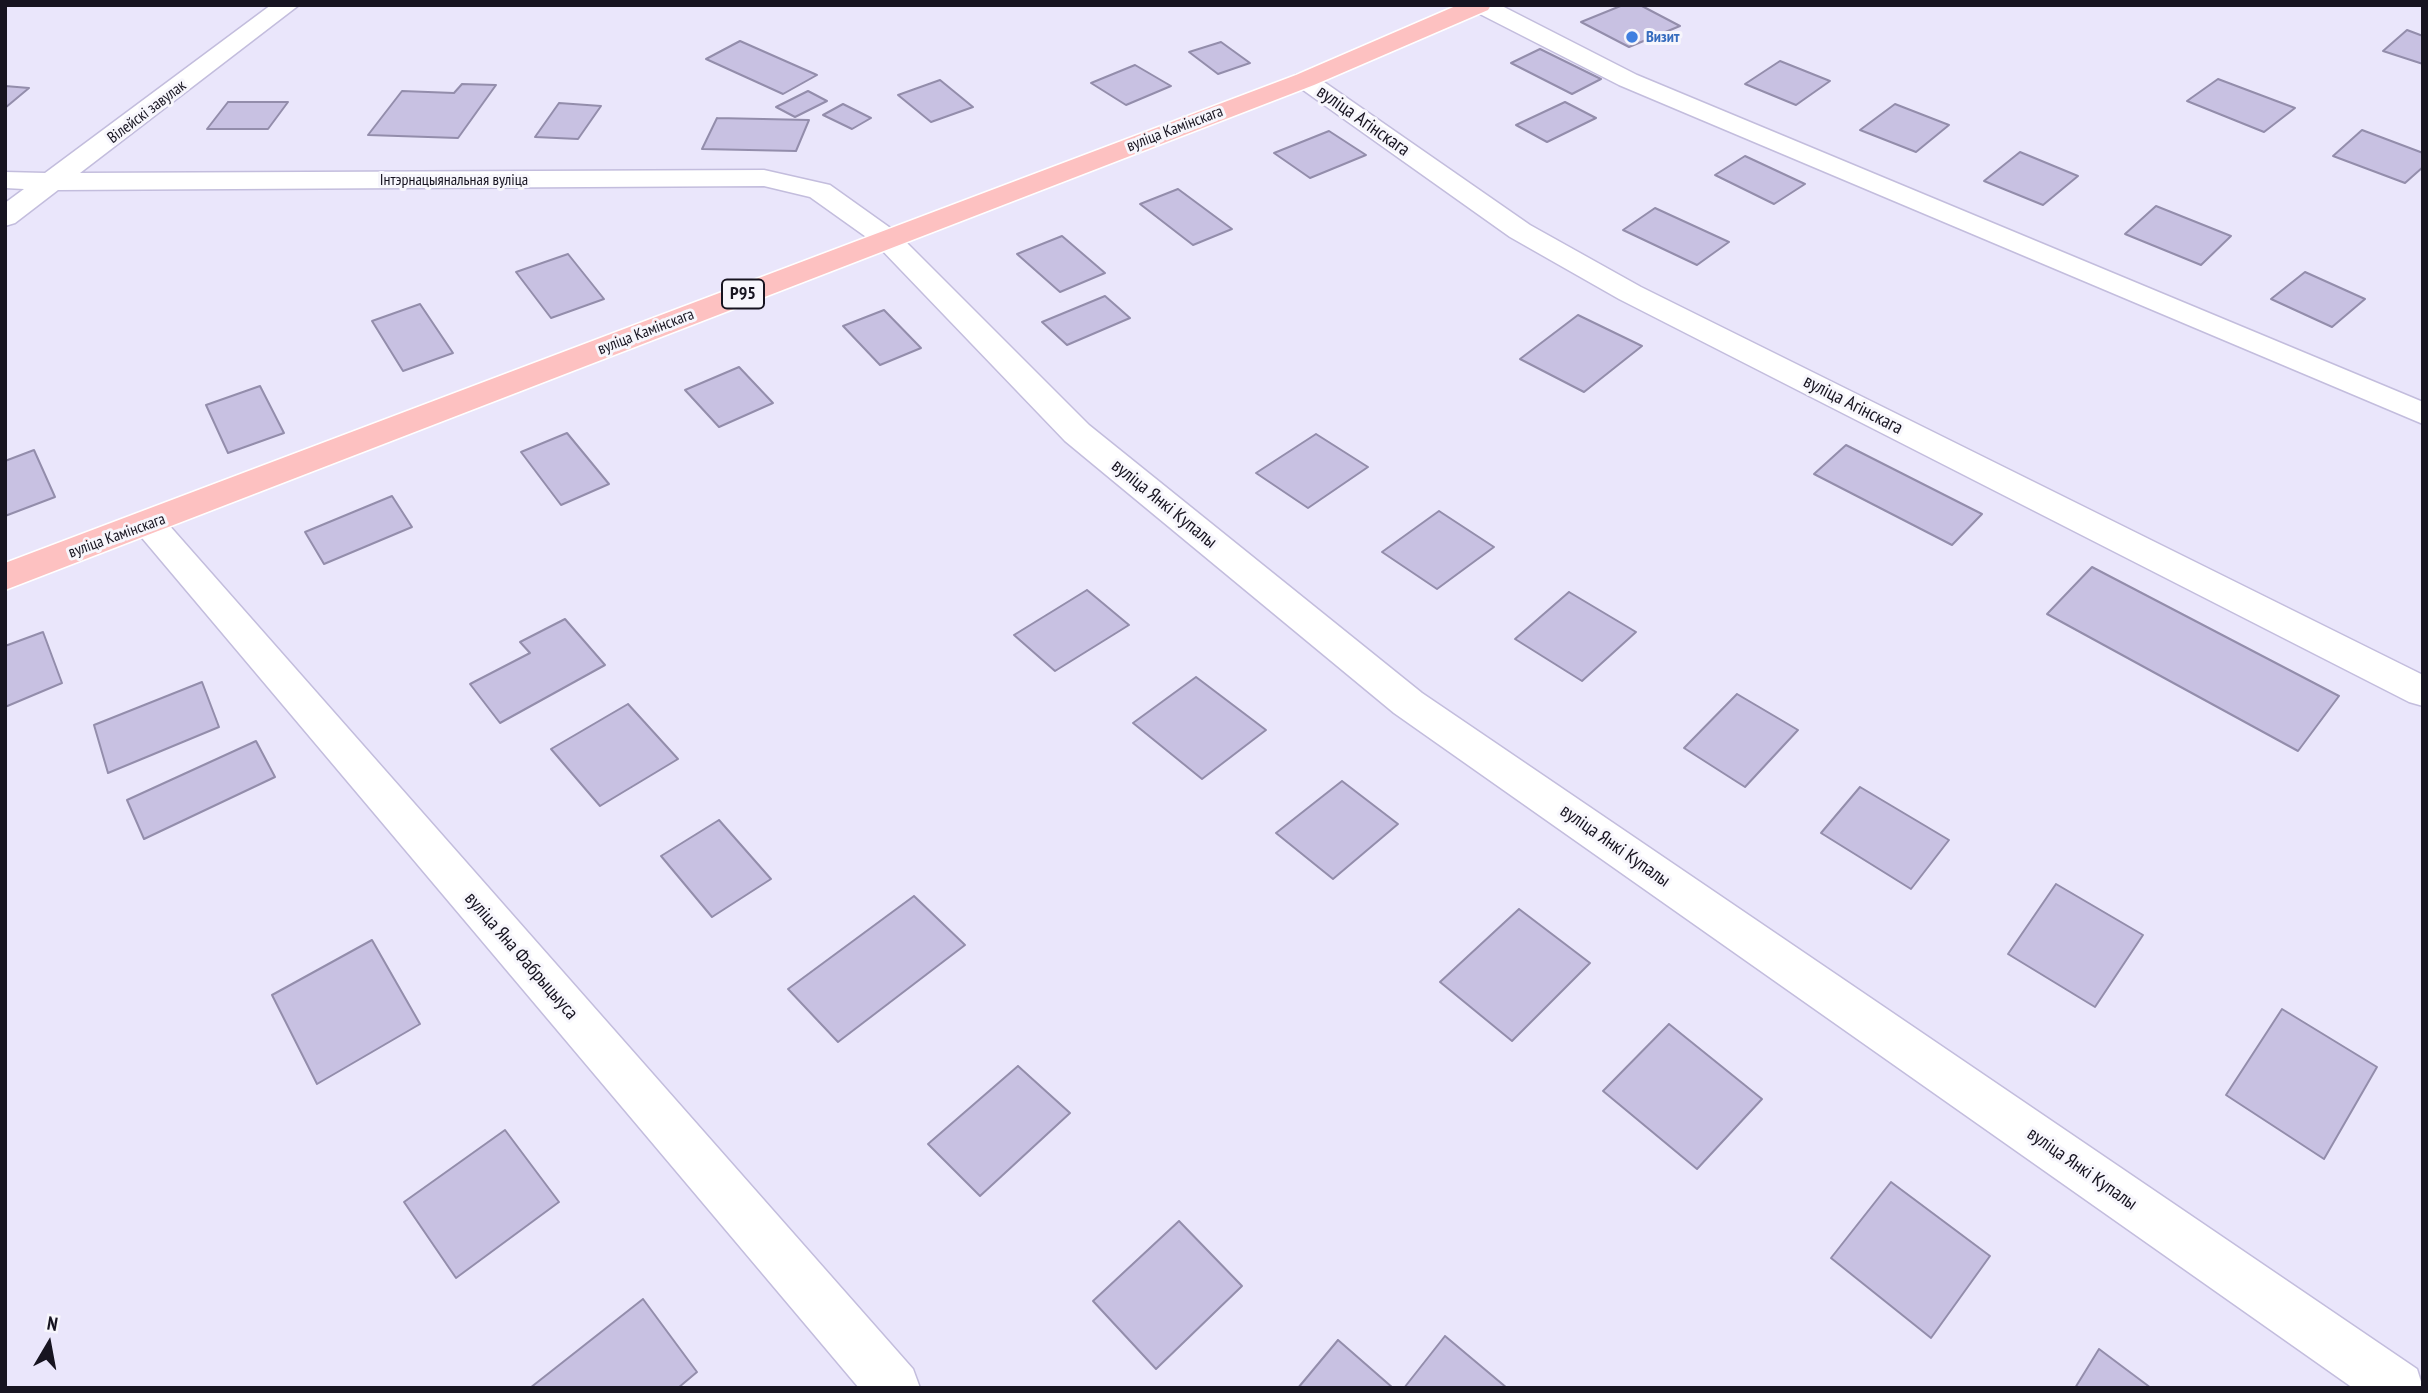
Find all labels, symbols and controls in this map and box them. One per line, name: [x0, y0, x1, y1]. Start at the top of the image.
place label: Визит: [1646, 27, 1679, 47]
marker: Визит: [1624, 29, 1640, 45]
street label: Вілейскі завулак: [104, 76, 190, 148]
street label: вуліца Агінскага: [1312, 81, 1414, 161]
street label: вуліца Камінскага: [1124, 102, 1226, 156]
street label: Інтэрнацыянальная вуліца: [380, 170, 528, 190]
road number: Р95: [722, 280, 764, 308]
street label: вуліца Камінскага: [595, 305, 697, 359]
street label: вуліца Агінскага: [1800, 370, 1906, 440]
street label: вуліца Янкі Купалы: [1107, 455, 1221, 553]
street label: вуліца Камінскага: [66, 510, 168, 562]
street label: вуліца Янкі Купалы: [1556, 800, 1674, 892]
street label: вуліца Яна Фабрыцыуса: [459, 888, 583, 1024]
street label: вуліца Янкі Купалы: [2023, 1123, 2141, 1215]
north arrow: [14, 1309, 84, 1379]
text: N: [46, 1311, 60, 1336]

